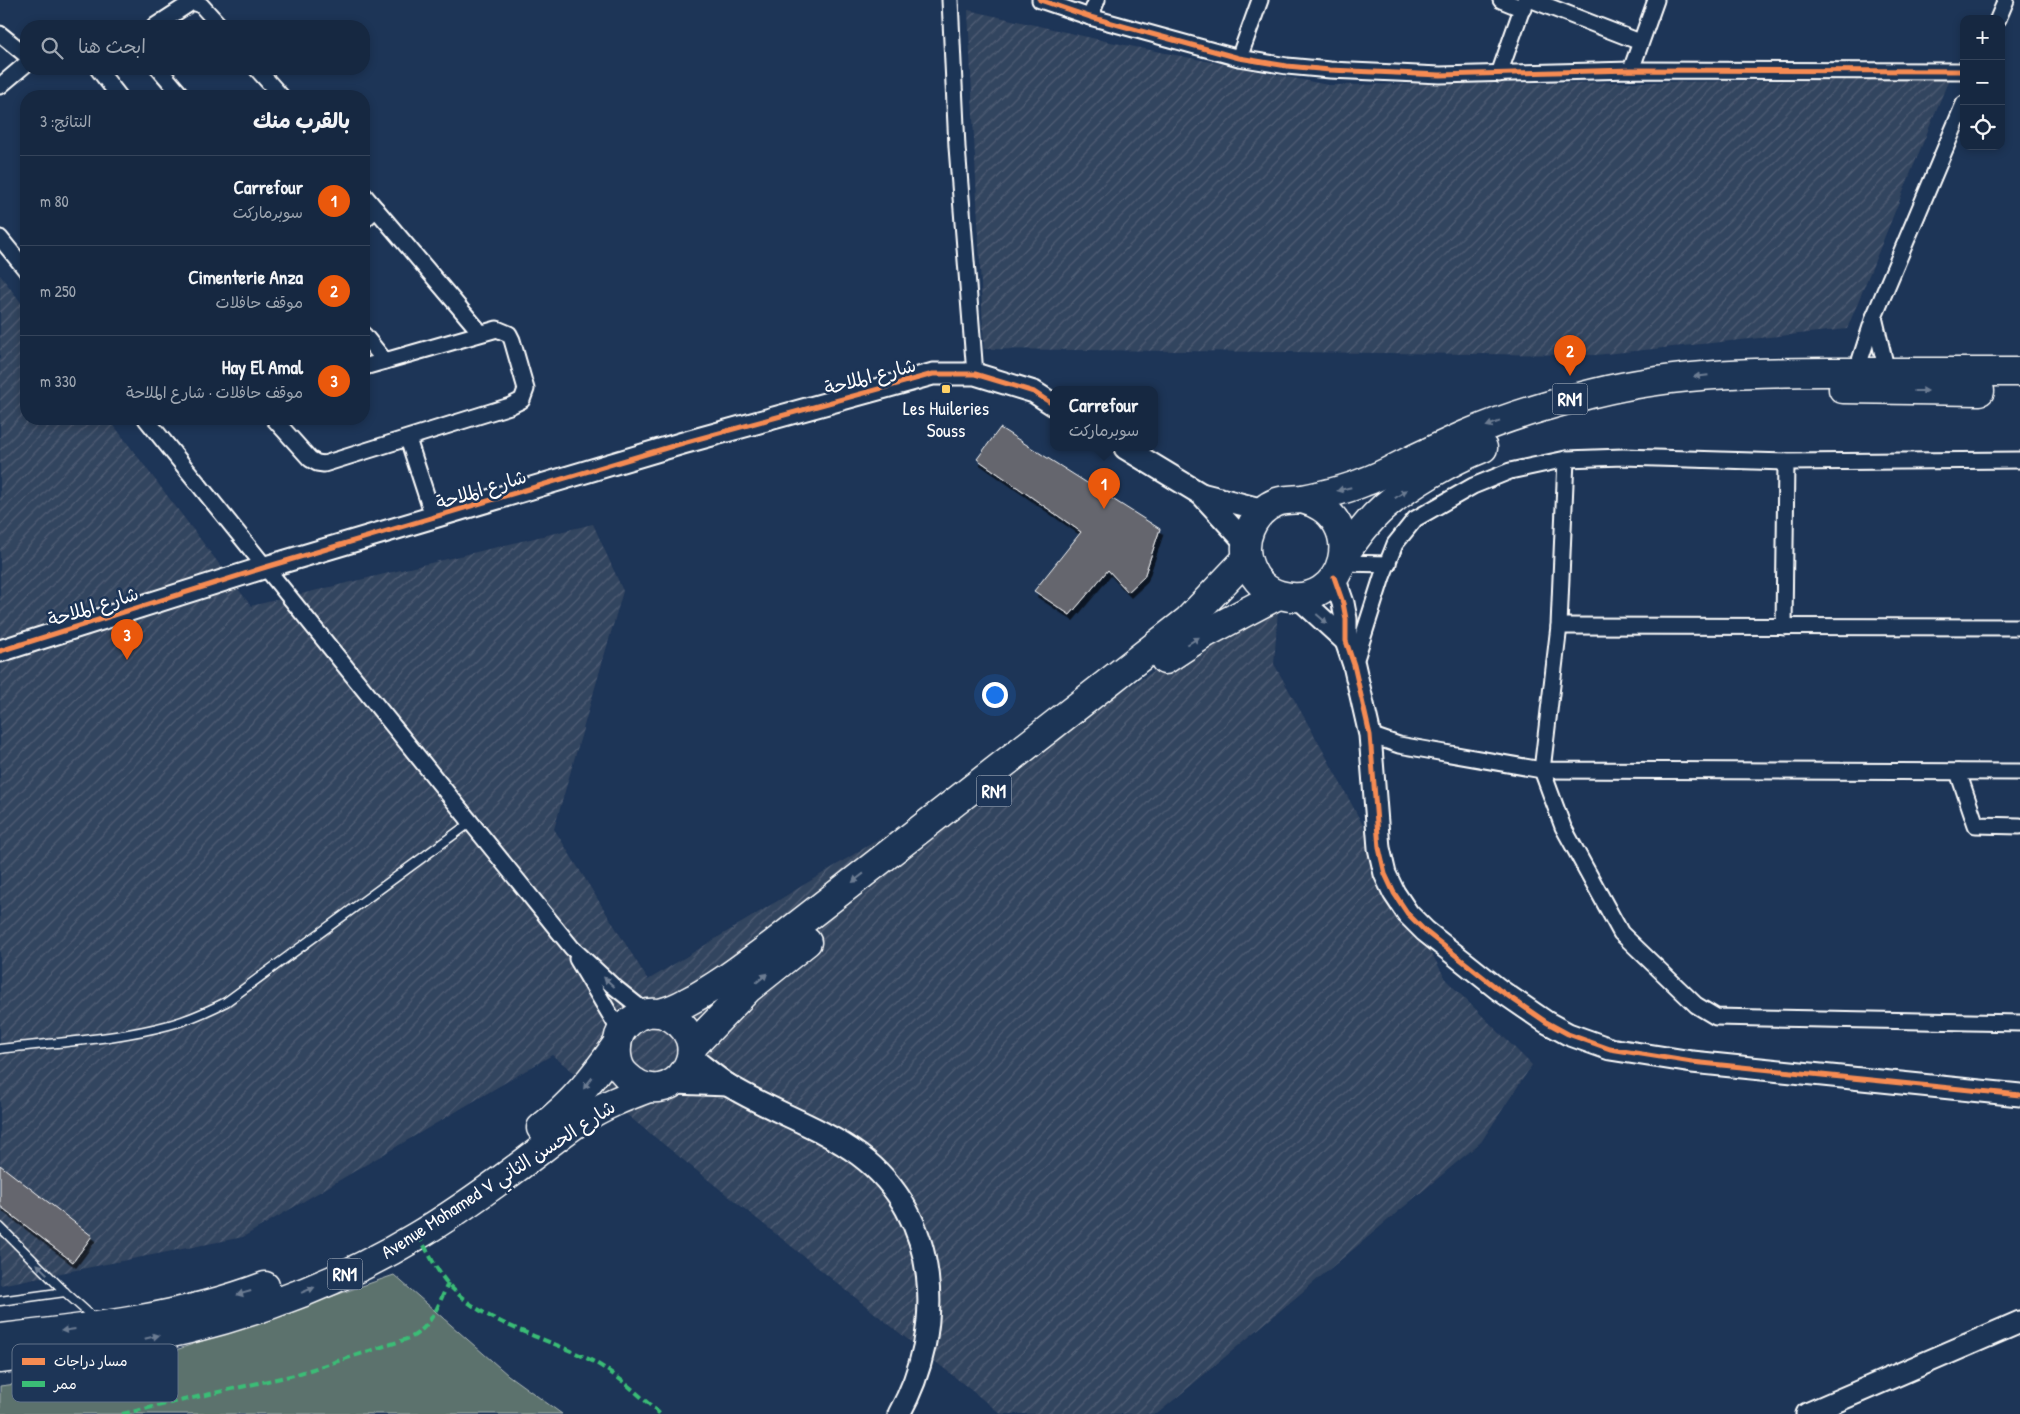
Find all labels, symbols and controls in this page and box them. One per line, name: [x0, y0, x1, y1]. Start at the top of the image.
map controls: [1960, 15, 2005, 150]
button: +: [1960, 15, 2005, 60]
search box: [20, 20, 370, 75]
text: ابحث هنا: [78, 33, 146, 59]
icon: search: [38, 34, 66, 62]
button: −: [1960, 60, 2005, 105]
button: locate: [1960, 105, 2005, 150]
text: بالقرب منك: [253, 106, 350, 135]
text: النتائج: 3: [40, 110, 91, 132]
text: Carrefour: [234, 174, 303, 200]
text: 80 m: [40, 190, 69, 212]
text: 1: [331, 190, 337, 212]
text: سوبرماركت: [233, 201, 303, 223]
text: Cimenterie Anza: [188, 264, 303, 290]
text: 250 m: [40, 280, 76, 302]
text: 2: [330, 280, 338, 302]
text: موقف حافلات: [216, 291, 303, 313]
pin: 2: [1554, 335, 1586, 376]
street label: شارع الملاحة: [821, 351, 919, 402]
text: Hay El Amal: [222, 354, 303, 380]
text: 330 m: [40, 370, 76, 392]
text: 3: [330, 370, 338, 392]
one-way arrow: [1693, 372, 1709, 380]
text: موقف حافلات · شارع الملاحة: [126, 381, 303, 403]
marker: Les Huileries Souss: [940, 383, 952, 395]
road number: RN1: [1552, 384, 1588, 414]
popup: [1050, 386, 1158, 451]
one-way arrow: [1913, 387, 1929, 395]
text: Carrefour: [1069, 392, 1138, 418]
place label: Les Huileries Souss: [903, 395, 989, 443]
text: سوبرماركت: [1069, 419, 1139, 441]
one-way arrow: [1485, 421, 1500, 429]
street label: شارع الملاحة: [432, 463, 530, 516]
pin: 1: [1088, 468, 1120, 509]
one-way arrow: [1336, 485, 1351, 493]
one-way arrow: [1394, 489, 1408, 499]
street label: شارع الملاحة: [44, 580, 142, 633]
one-way arrow: [1315, 614, 1328, 625]
pin: 3: [111, 619, 143, 660]
one-way arrow: [1186, 636, 1199, 646]
your location: [982, 682, 1008, 708]
road number: RN1: [976, 776, 1012, 806]
one-way arrow: [852, 872, 865, 883]
one-way arrow: [755, 972, 767, 984]
one-way arrow: [603, 976, 615, 988]
one-way arrow: [583, 1076, 594, 1089]
street label: Avenue Mohamed V شارع الحسن الثاني: [376, 1093, 622, 1268]
road number: RN1: [328, 1258, 362, 1290]
one-way arrow: [36, 1263, 48, 1275]
one-way arrow: [300, 1286, 315, 1293]
one-way arrow: [237, 1290, 252, 1298]
one-way arrow: [60, 1326, 76, 1334]
one-way arrow: [145, 1333, 160, 1341]
legend: [12, 1344, 178, 1402]
text: مسار دراجات: [54, 1351, 128, 1370]
text: ممر: [53, 1374, 77, 1393]

